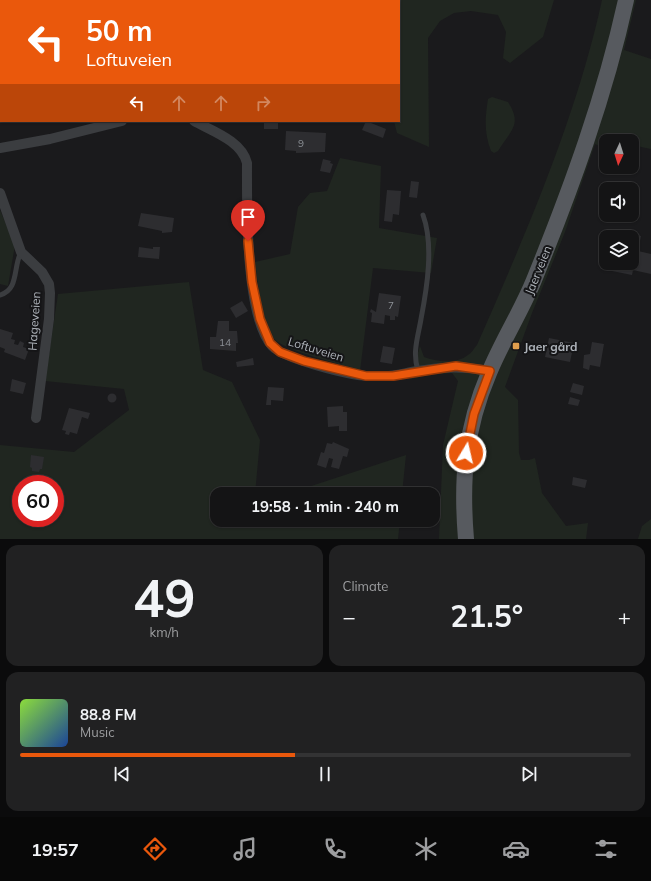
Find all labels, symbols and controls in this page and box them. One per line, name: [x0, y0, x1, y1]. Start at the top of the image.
text: 50 m: [86, 13, 152, 48]
icon: left: [20, 16, 72, 68]
text: Loftuveien: [86, 48, 172, 71]
icon: left: [126, 92, 148, 114]
icon: ahead: [168, 92, 190, 114]
icon: ahead: [210, 92, 232, 114]
icon: right: [252, 92, 274, 114]
north arrow: [599, 134, 639, 174]
map controls: [599, 134, 639, 270]
house number: 9: [298, 137, 304, 150]
button: sound: [599, 182, 639, 222]
pin: [231, 200, 265, 241]
icon: arrive: [237, 206, 259, 228]
button: layers: [599, 230, 639, 270]
street label: Jaerveien: [521, 243, 555, 297]
street label: Hageveien: [24, 291, 44, 351]
house number: 7: [388, 299, 394, 312]
street label: Loftuveien: [286, 333, 346, 365]
house number: 14: [219, 336, 231, 349]
place label: Jaer gård: [524, 339, 577, 354]
marker: Jaer gård: [511, 341, 521, 351]
position arrow: [445, 432, 487, 474]
speed limit sign: 60: [12, 475, 64, 527]
text: 19:58 · 1 min · 240 m: [251, 497, 399, 516]
text: 49: [133, 565, 195, 630]
text: Climate: [343, 578, 388, 594]
text: 21.5°: [450, 597, 523, 635]
text: −: [343, 603, 356, 631]
text: +: [618, 603, 631, 631]
text: km/h: [150, 624, 179, 640]
text: 88.8 FM: [80, 705, 136, 724]
text: Music: [80, 724, 115, 740]
icon: previous: [111, 763, 133, 785]
icon: pause: [314, 763, 336, 785]
icon: next: [518, 763, 540, 785]
icon: directions: [141, 835, 169, 863]
icon: music: [231, 835, 259, 863]
icon: phone: [321, 835, 349, 863]
icon: climate: [412, 835, 440, 863]
icon: car: [502, 835, 530, 863]
icon: filters: [592, 835, 620, 863]
text: 19:57: [31, 838, 79, 861]

